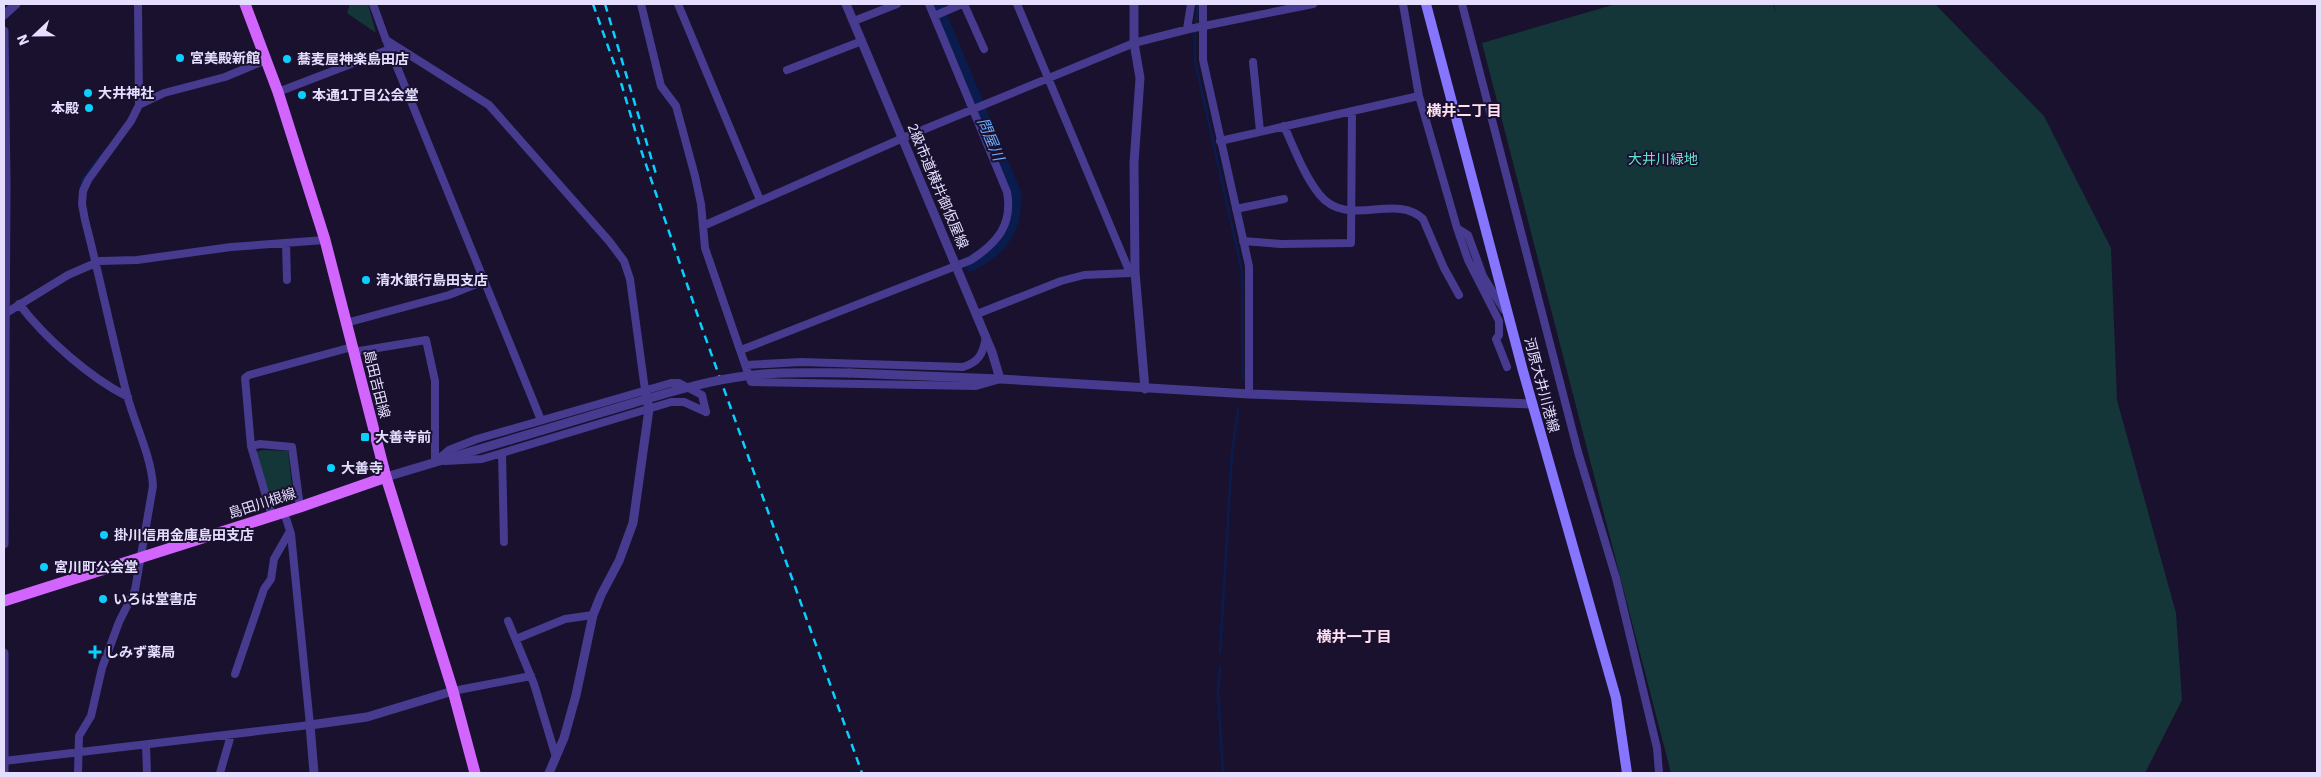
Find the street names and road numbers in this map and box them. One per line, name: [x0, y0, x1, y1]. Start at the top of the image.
street label: 2級市道横井御仮屋線: [903, 121, 973, 251]
street label: 河原大井川港線: [1521, 335, 1563, 435]
street label: 島田吉田線: [360, 348, 394, 420]
street label: 島田川根線: [226, 484, 298, 522]

